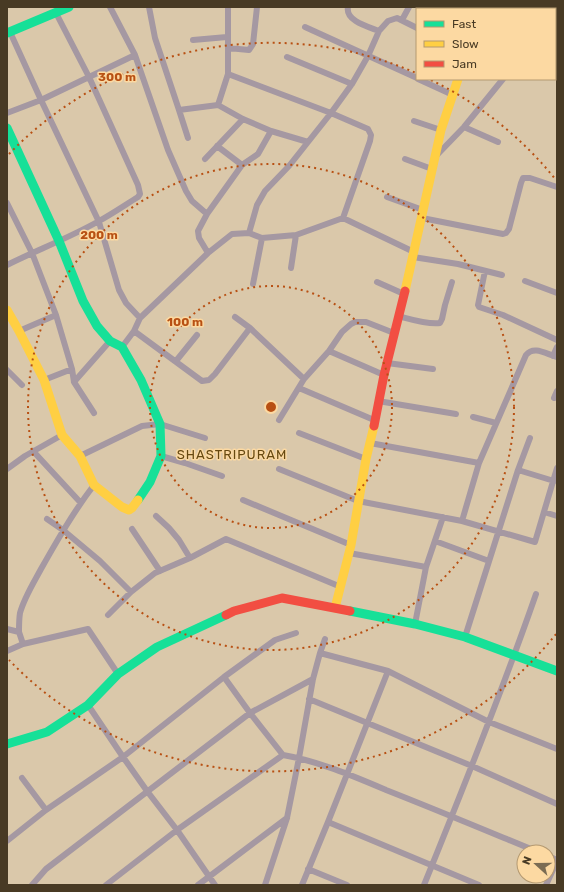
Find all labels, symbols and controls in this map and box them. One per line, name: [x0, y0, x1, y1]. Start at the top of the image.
legend: [416, 8, 556, 80]
text: Fast: [452, 17, 476, 31]
text: Slow: [452, 37, 479, 51]
text: Jam: [452, 57, 477, 71]
text: 300 m: [98, 70, 136, 84]
text: 200 m: [80, 228, 118, 242]
text: 100 m: [167, 315, 203, 329]
centre of rings: [264, 400, 278, 414]
district label: SHASTRIPURAM: [177, 447, 287, 462]
north arrow: [516, 844, 556, 884]
text: N: [520, 854, 535, 867]

